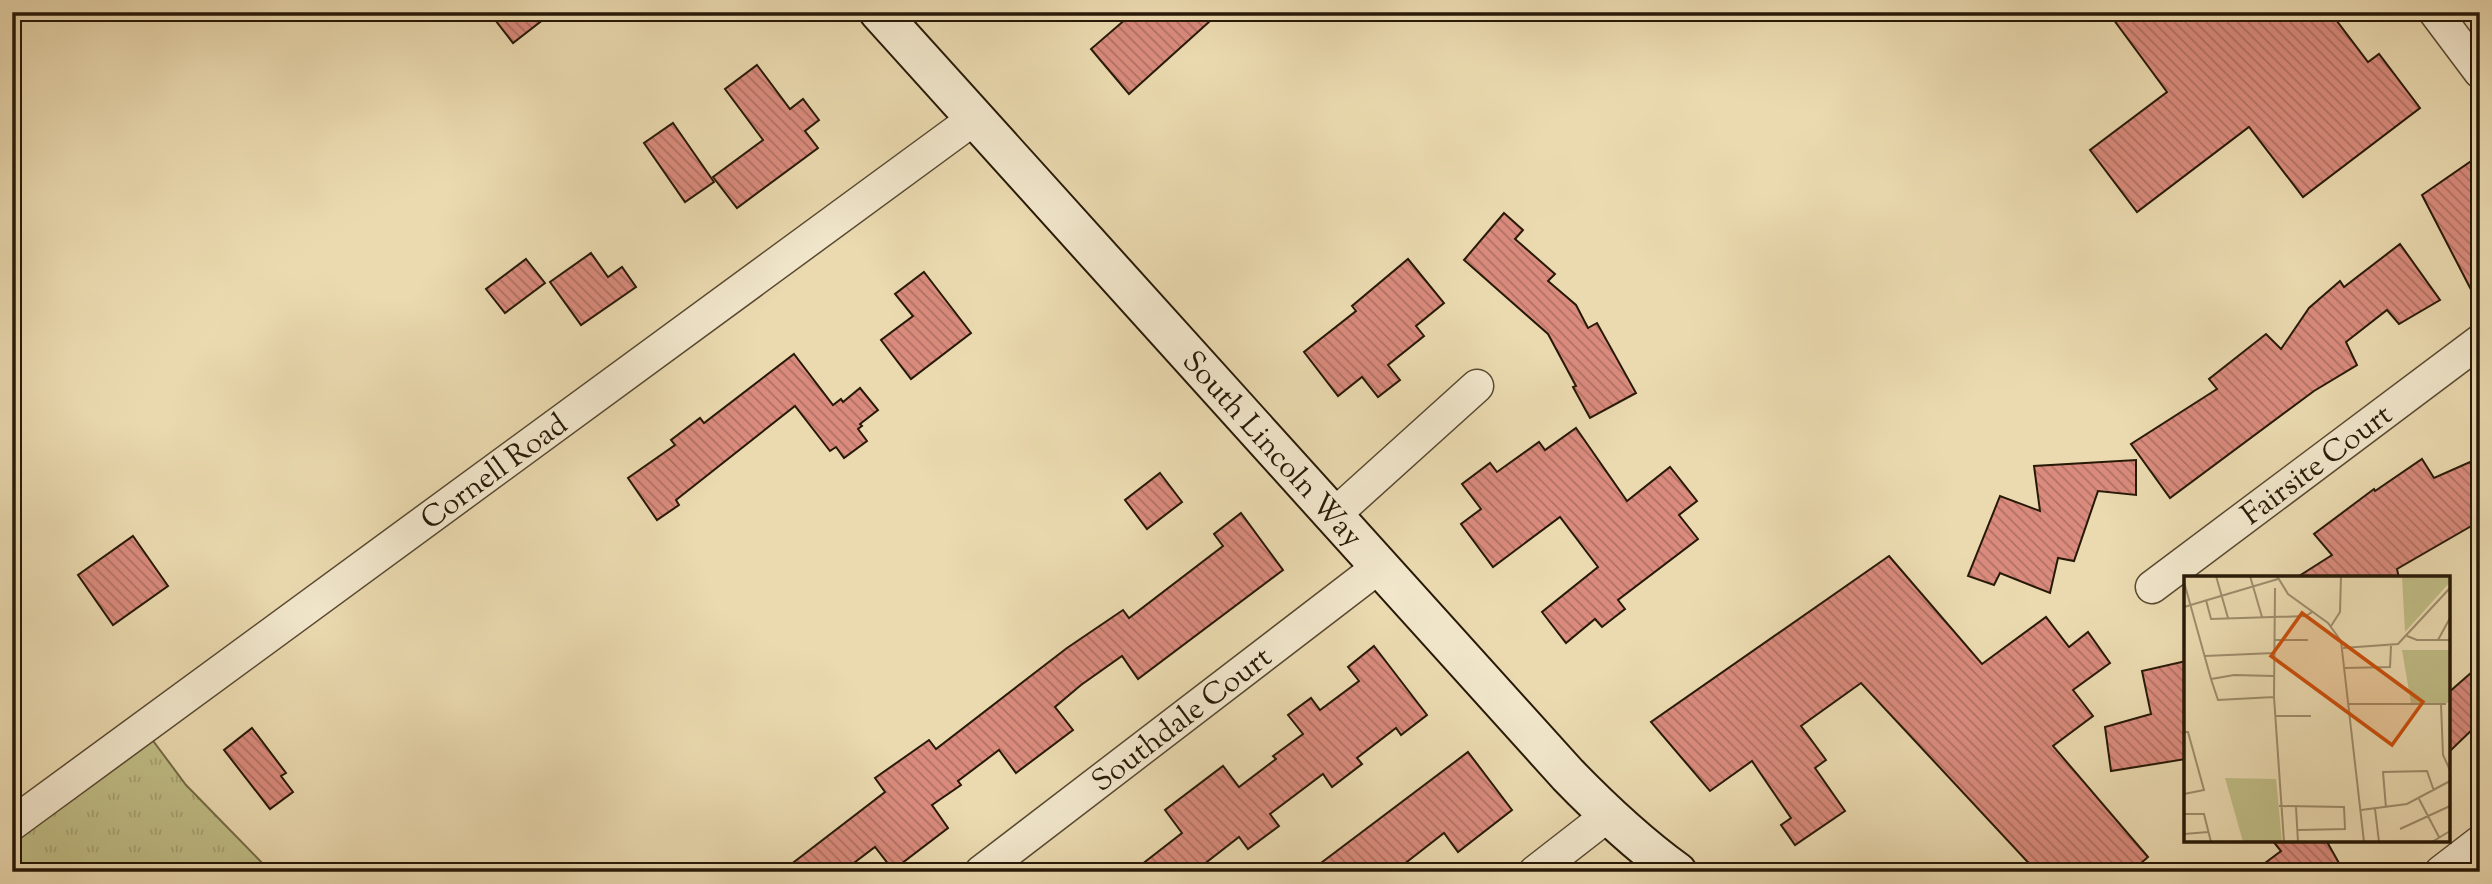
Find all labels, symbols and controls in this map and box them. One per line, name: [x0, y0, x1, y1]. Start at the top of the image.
street label: South Lincoln Way: [1171, 342, 1372, 558]
street label: Fairsite Court: [2233, 395, 2402, 537]
street label: Cornell Road: [413, 405, 577, 541]
inset map: [2184, 576, 2450, 842]
street label: Southdale Court: [1083, 638, 1282, 804]

